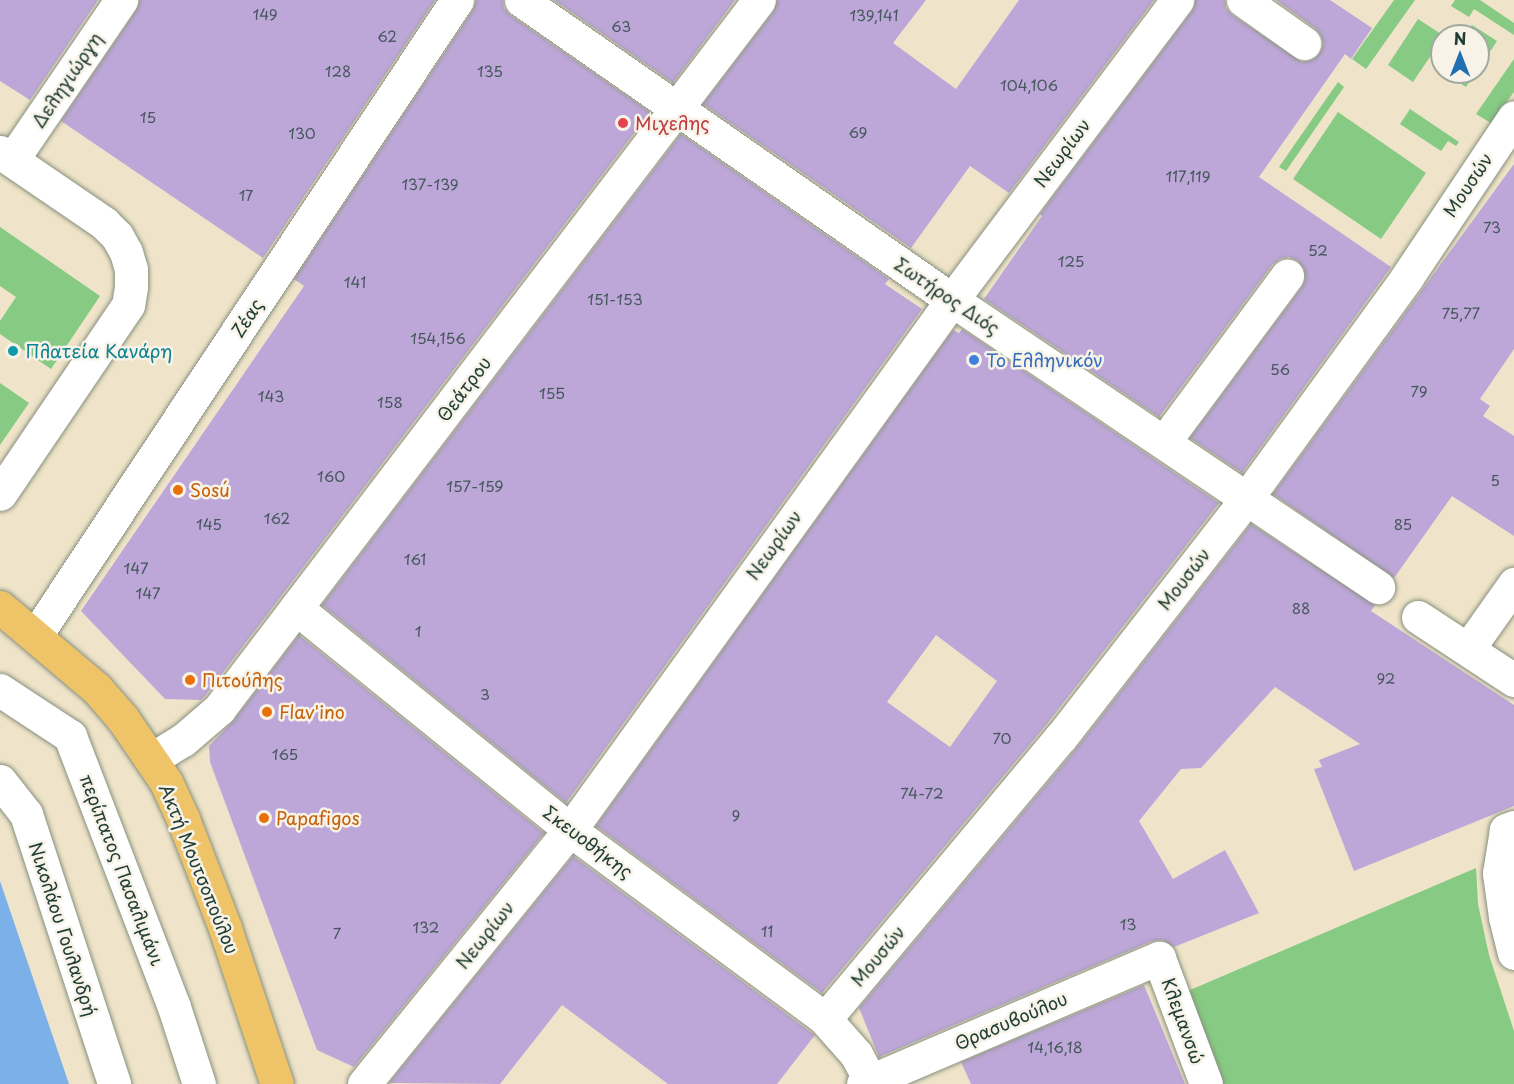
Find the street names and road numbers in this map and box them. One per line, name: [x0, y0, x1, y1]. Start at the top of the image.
street label: Δεληγιώργη: [27, 28, 107, 132]
street label: Νεωρίων: [1029, 114, 1095, 192]
street label: Μουσών: [1439, 149, 1497, 221]
street label: Σωτήρος Διός: [891, 253, 1003, 339]
street label: Ζέας: [227, 295, 267, 341]
street label: Θεάτρου: [433, 352, 495, 426]
street label: Νεωρίων: [742, 506, 806, 584]
street label: Μουσών: [1153, 544, 1215, 614]
street label: περίπατος Πασαλιμάνι: [75, 771, 169, 969]
street label: Ακτή Μουτσοπούλου: [155, 781, 243, 957]
street label: Σκευοθήκης: [539, 801, 637, 883]
street label: Νικολάου Γουλανδρή: [25, 839, 101, 1019]
street label: Νεωρίων: [451, 897, 519, 973]
street label: Μουσών: [846, 921, 910, 991]
street label: Κλεμανσώ: [1157, 975, 1209, 1067]
street label: Θρασυβούλου: [951, 988, 1071, 1054]

